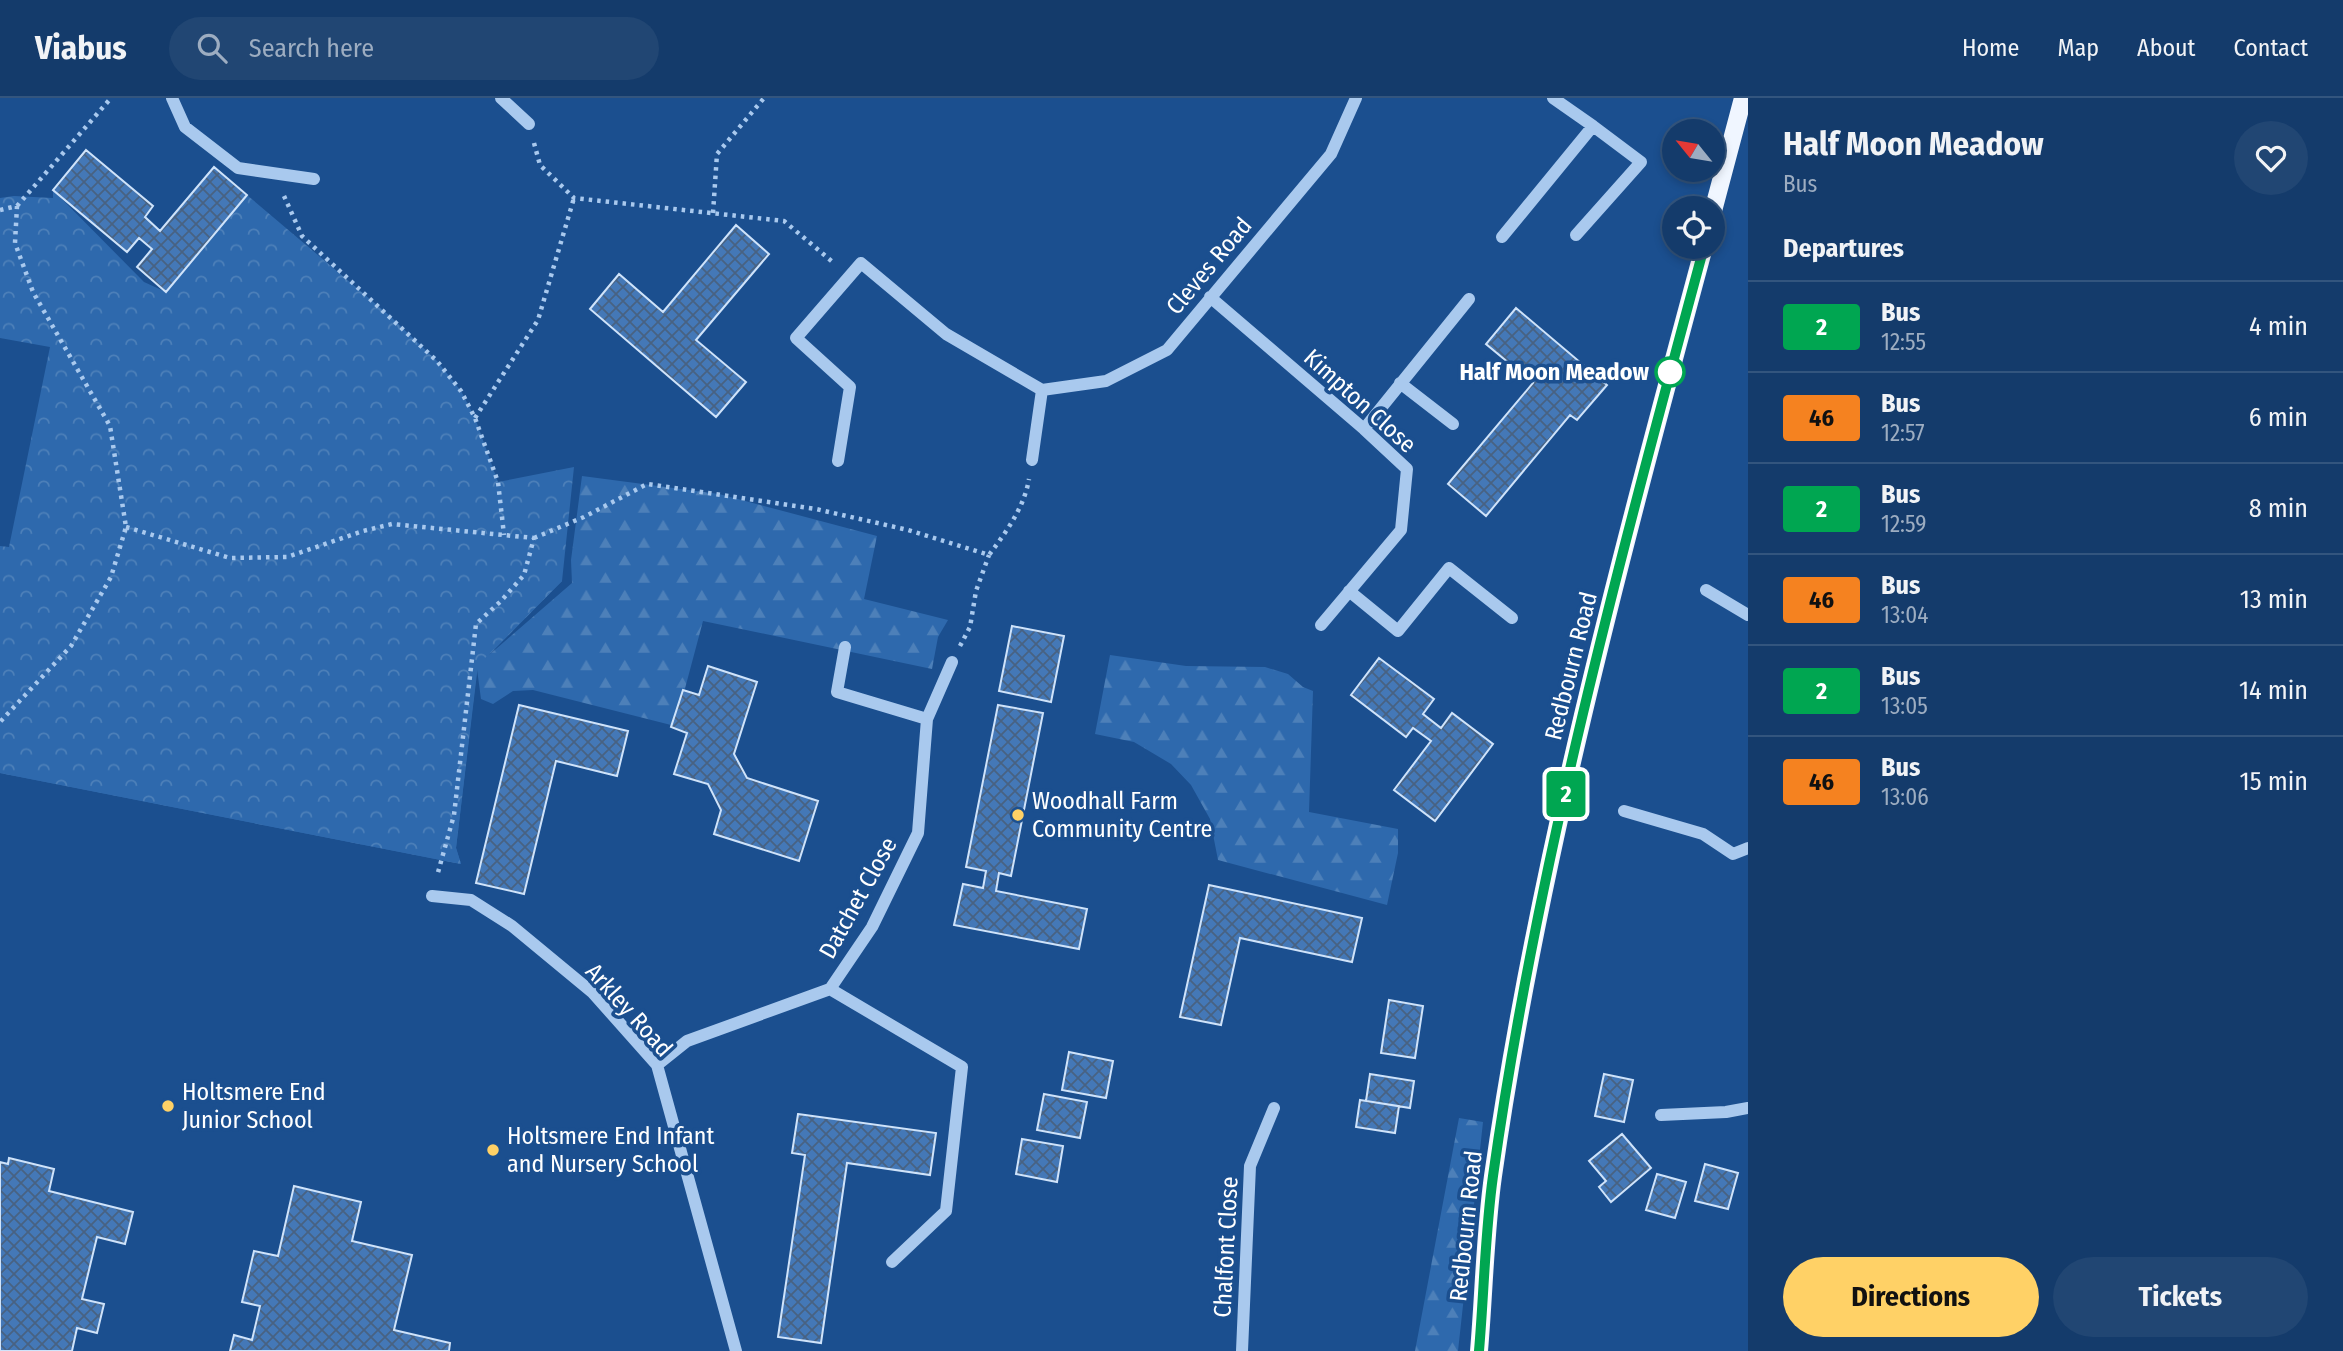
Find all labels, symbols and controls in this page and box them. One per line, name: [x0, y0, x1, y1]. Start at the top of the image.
search box: [169, 17, 659, 80]
text: Viabus: [35, 28, 127, 68]
icon: search: [193, 29, 231, 67]
text: Search here: [249, 33, 374, 64]
text: Home: [1962, 34, 2019, 62]
text: Map: [2057, 34, 2099, 62]
text: About: [2137, 34, 2195, 62]
text: Contact: [2233, 34, 2308, 62]
north arrow: [1662, 119, 1726, 182]
map controls: [1662, 119, 1725, 259]
button: heart: [2234, 121, 2308, 195]
text: Half Moon Meadow: [1783, 124, 2044, 164]
text: Bus: [1783, 170, 1817, 198]
button: locate: [1662, 196, 1725, 259]
street label: Cleves Road: [1160, 212, 1258, 320]
text: Departures: [1783, 233, 1904, 264]
text: Bus: [1881, 297, 1920, 328]
text: 4 min: [2249, 311, 2308, 342]
text: 2: [1816, 313, 1827, 341]
text: 12:55: [1881, 328, 1926, 356]
street label: Kimpton Close: [1298, 343, 1422, 459]
marker: Half Moon Meadow: [1655, 357, 1685, 387]
place label: Half Moon Meadow: [1459, 358, 1650, 386]
text: Bus: [1881, 388, 1920, 419]
text: 6 min: [2249, 402, 2308, 433]
text: 46: [1809, 404, 1834, 432]
text: 12:57: [1881, 419, 1924, 447]
text: Bus: [1881, 479, 1920, 510]
text: 8 min: [2249, 493, 2308, 524]
text: 2: [1816, 495, 1827, 523]
text: 12:59: [1881, 510, 1926, 538]
text: Bus: [1881, 570, 1920, 601]
text: 13 min: [2240, 584, 2308, 615]
text: 46: [1809, 586, 1834, 614]
street label: Redbourn Road: [1539, 589, 1603, 743]
text: 13:04: [1881, 601, 1928, 629]
text: Bus: [1881, 661, 1920, 692]
text: 14 min: [2239, 675, 2308, 706]
text: 2: [1816, 677, 1827, 705]
text: 13:05: [1881, 692, 1928, 720]
text: Bus: [1881, 752, 1920, 783]
text: 15 min: [2240, 766, 2308, 797]
text: 46: [1809, 768, 1834, 796]
line badge: 2: [1543, 771, 1589, 817]
text: 2: [1560, 780, 1572, 808]
text: 13:06: [1881, 783, 1929, 811]
place label: Woodhall Farm Community Centre: [1032, 787, 1212, 843]
marker: Woodhall Farm Community Centre: [1010, 807, 1026, 823]
street label: Datchet Close: [813, 833, 903, 963]
street label: Arkley Road: [580, 957, 678, 1063]
place label: Holtsmere End Junior School: [182, 1078, 326, 1134]
marker: Holtsmere End Junior School: [160, 1098, 176, 1114]
place label: Holtsmere End Infant and Nursery School: [507, 1122, 714, 1178]
marker: Holtsmere End Infant and Nursery School: [485, 1142, 501, 1158]
street label: Redbourn Road: [1444, 1149, 1488, 1303]
street label: Chalfont Close: [1208, 1176, 1244, 1318]
button: Directions: [1783, 1257, 2039, 1337]
button: Tickets: [2053, 1257, 2308, 1337]

